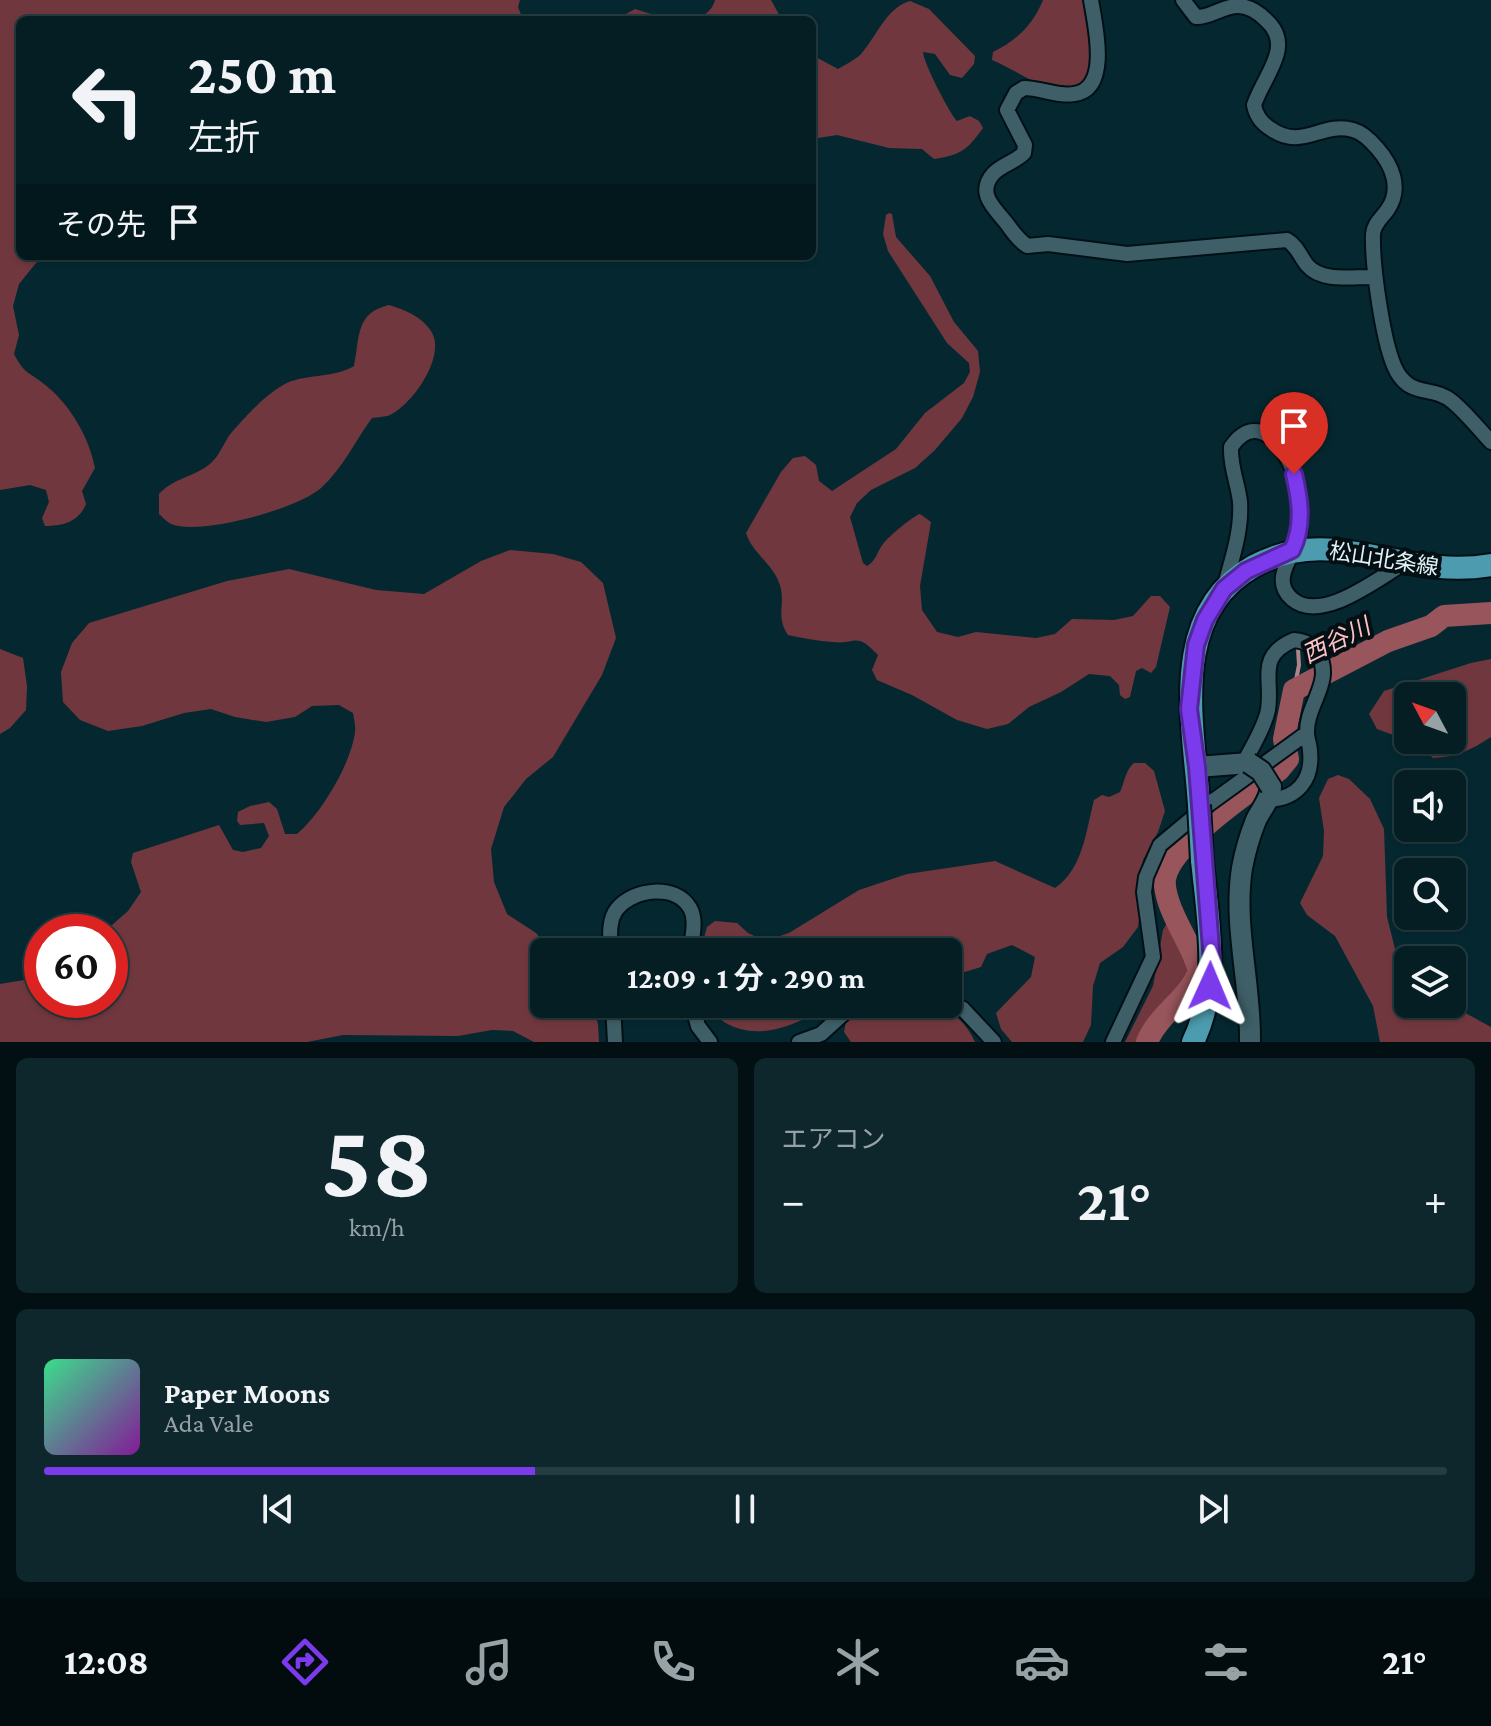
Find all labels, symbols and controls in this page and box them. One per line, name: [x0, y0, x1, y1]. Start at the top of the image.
text: 250 m: [188, 43, 336, 105]
icon: left: [56, 48, 160, 152]
text: 左折: [188, 118, 260, 158]
icon: arrive: [162, 200, 206, 244]
text: その先: [56, 208, 146, 241]
pin: [1260, 392, 1328, 474]
icon: arrive: [1272, 404, 1316, 448]
street label: 松山北条線: [1328, 538, 1440, 580]
water label: 西谷川: [1298, 611, 1377, 668]
north arrow: [1394, 682, 1466, 754]
map controls: [1394, 682, 1466, 1018]
button: sound: [1394, 770, 1466, 842]
button: search: [1394, 858, 1466, 930]
speed limit sign: 60: [24, 914, 128, 1018]
position arrow: [1168, 944, 1252, 1028]
button: layers: [1394, 946, 1466, 1018]
text: 12:09 · 1 分 · 290 m: [627, 961, 865, 994]
text: 58: [321, 1103, 433, 1218]
text: エアコン: [782, 1125, 886, 1154]
text: 21°: [1077, 1166, 1152, 1233]
text: −: [782, 1176, 805, 1224]
text: +: [1424, 1176, 1447, 1224]
text: km/h: [349, 1213, 405, 1242]
text: Paper Moons: [164, 1376, 330, 1409]
text: Ada Vale: [164, 1409, 253, 1438]
icon: previous: [256, 1487, 300, 1531]
icon: pause: [723, 1487, 767, 1531]
icon: next: [1191, 1487, 1235, 1531]
icon: directions: [277, 1634, 333, 1690]
icon: music: [461, 1634, 517, 1690]
icon: phone: [645, 1634, 701, 1690]
icon: climate: [830, 1634, 886, 1690]
icon: car: [1014, 1634, 1070, 1690]
icon: filters: [1198, 1634, 1254, 1690]
text: 12:08: [64, 1642, 149, 1682]
text: 21°: [1382, 1642, 1427, 1682]

